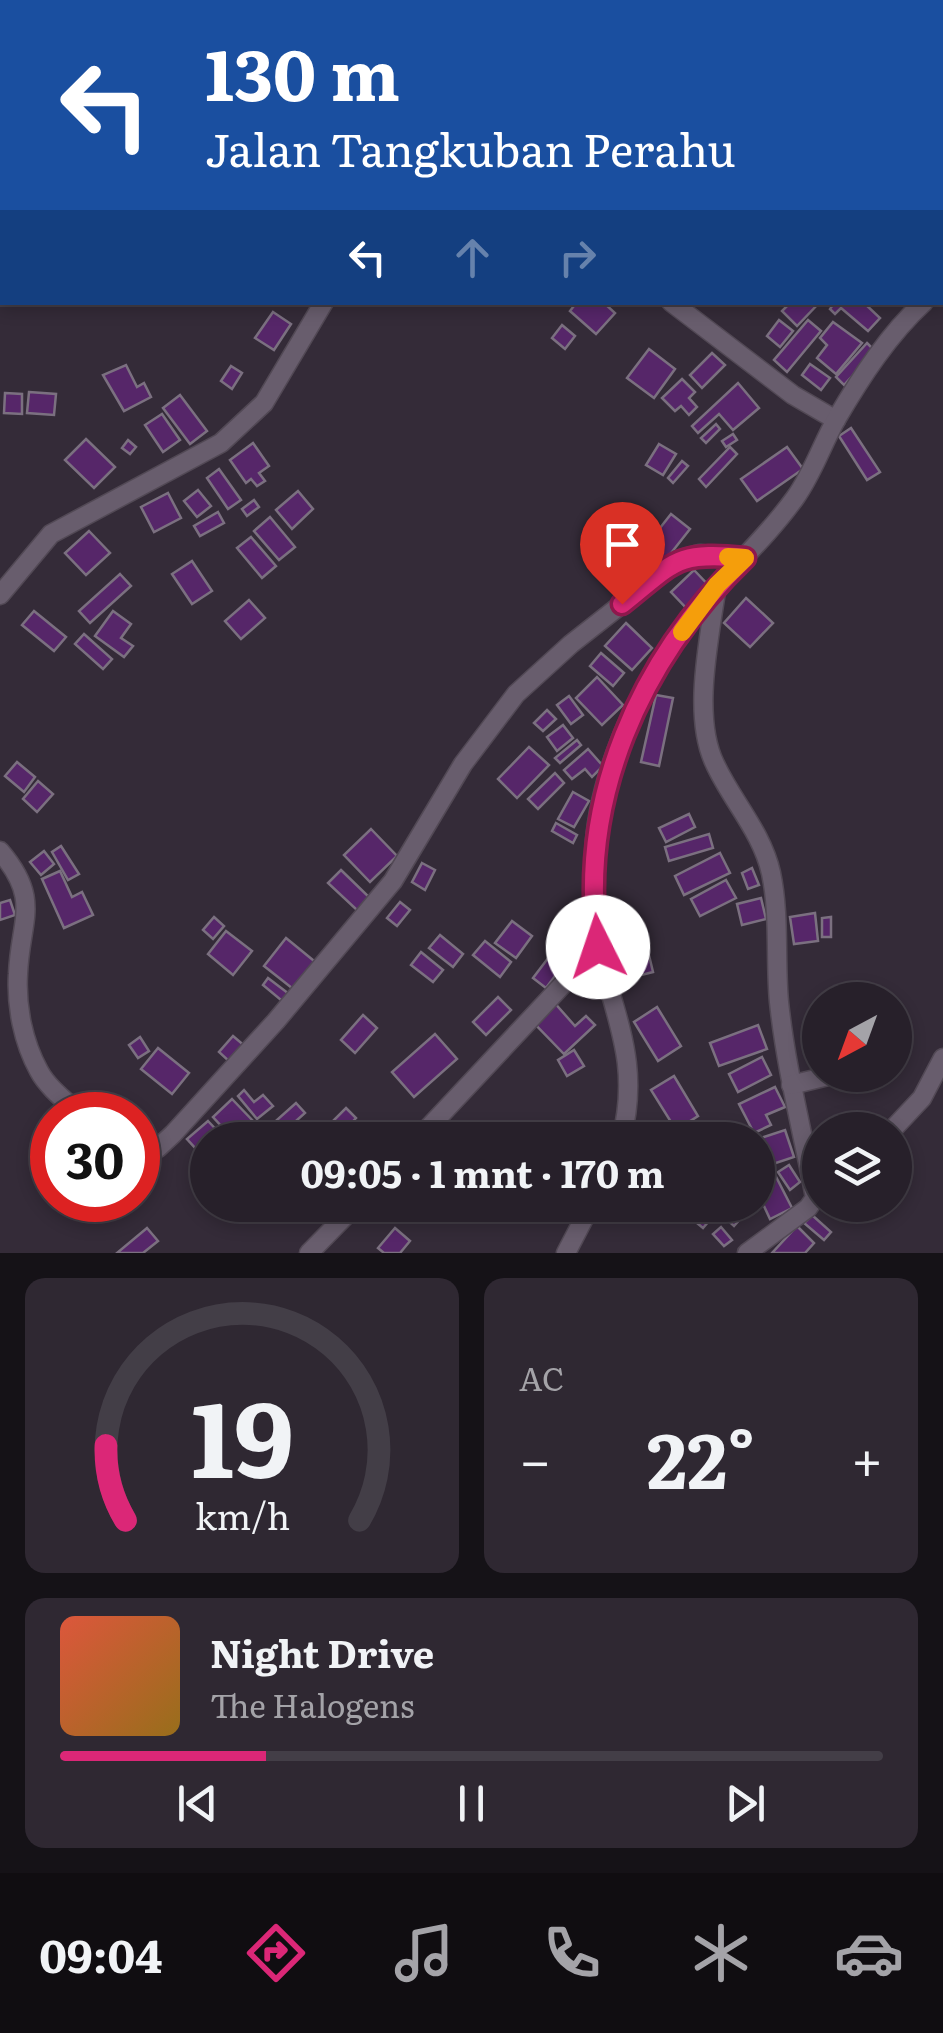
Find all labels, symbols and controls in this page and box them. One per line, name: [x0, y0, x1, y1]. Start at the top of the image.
text: 130 m: [205, 19, 400, 123]
icon: left: [40, 40, 170, 170]
text: Jalan Tangkuban Perahu: [205, 114, 736, 181]
icon: left: [340, 230, 395, 285]
icon: ahead: [445, 230, 500, 285]
icon: right: [550, 230, 605, 285]
pin: [580, 502, 665, 605]
icon: arrive: [595, 517, 650, 572]
position arrow: [546, 895, 650, 999]
north arrow: [802, 982, 912, 1092]
map controls: [802, 982, 912, 1222]
speed limit sign: 30: [30, 1092, 160, 1222]
button: layers: [802, 1112, 912, 1222]
text: 09:05 · 1 mnt · 170 m: [300, 1143, 665, 1200]
text: AC: [519, 1353, 564, 1401]
text: 19: [191, 1355, 293, 1510]
text: 22°: [647, 1401, 755, 1512]
text: −: [519, 1416, 551, 1498]
text: +: [851, 1416, 883, 1498]
text: km/h: [194, 1488, 290, 1541]
text: Night Drive: [210, 1623, 434, 1680]
text: The Halogens: [210, 1680, 414, 1728]
icon: previous: [170, 1776, 225, 1831]
icon: pause: [444, 1776, 499, 1831]
icon: next: [718, 1776, 773, 1831]
icon: directions: [241, 1918, 311, 1988]
icon: music: [389, 1918, 459, 1988]
icon: phone: [537, 1918, 607, 1988]
icon: climate: [686, 1918, 756, 1988]
icon: car: [834, 1918, 904, 1988]
text: 09:04: [39, 1920, 162, 1987]

